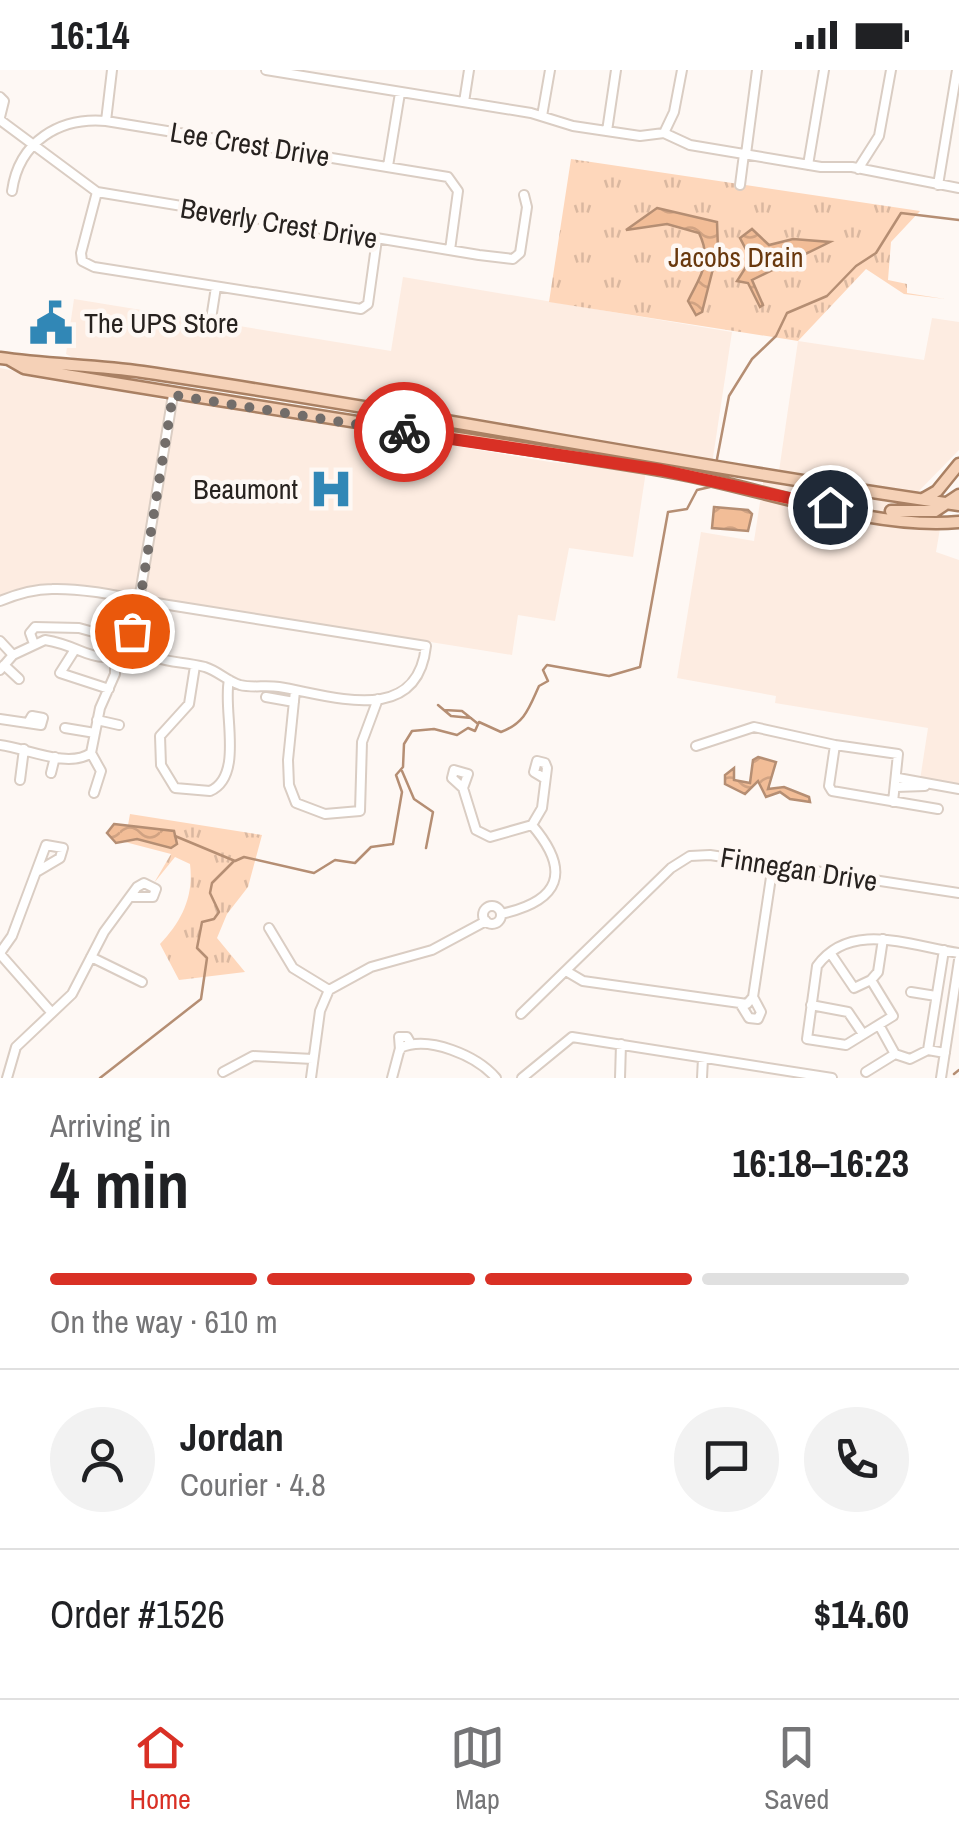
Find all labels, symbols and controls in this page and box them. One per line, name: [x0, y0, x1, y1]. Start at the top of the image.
text: 16:14: [50, 10, 130, 61]
street label: Lee Crest Drive: [168, 113, 332, 175]
street label: Beverly Crest Drive: [178, 189, 380, 257]
park label: Jacobs Drain: [668, 238, 804, 276]
public building icon: The UPS Store: [27, 299, 75, 347]
place label: The UPS Store: [84, 304, 238, 342]
courier: [354, 382, 454, 482]
icon: bike: [377, 405, 432, 460]
hospital icon: Beaumont: [307, 465, 355, 513]
pin: [788, 465, 873, 550]
place label: Beaumont: [193, 470, 298, 508]
icon: home: [803, 480, 858, 535]
pin: [90, 589, 175, 674]
icon: bag: [105, 604, 160, 659]
street label: Finnegan Drive: [718, 838, 880, 900]
text: Arriving in: [50, 1104, 171, 1147]
text: 16:18–16:23: [732, 1138, 909, 1189]
text: 4 min: [50, 1141, 189, 1228]
text: On the way · 610 m: [50, 1300, 278, 1343]
button: person: [50, 1407, 155, 1512]
button: chat: [674, 1407, 779, 1512]
button: phone: [804, 1407, 909, 1512]
text: Jordan: [180, 1412, 284, 1463]
text: Courier · 4.8: [180, 1463, 326, 1506]
text: Order #1526: [50, 1589, 225, 1640]
text: $14.60: [814, 1589, 909, 1640]
tab: Home: [130, 1720, 191, 1818]
tab: Map: [450, 1720, 505, 1818]
tab: Saved: [764, 1720, 829, 1818]

